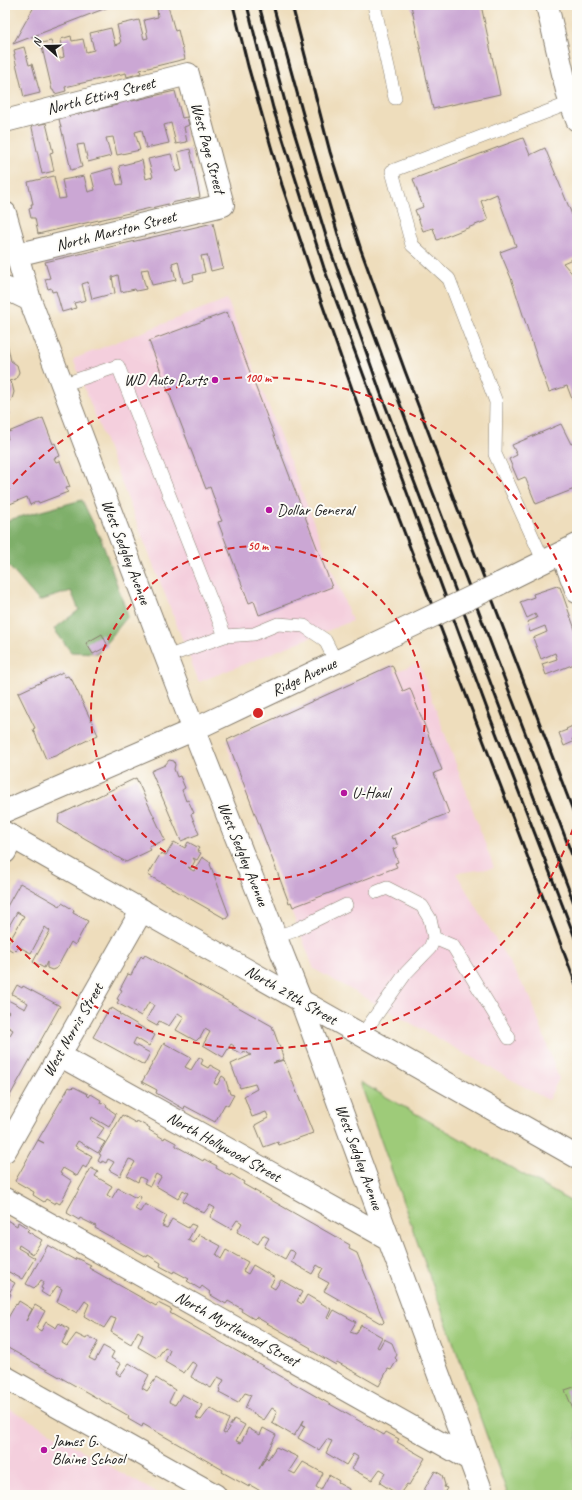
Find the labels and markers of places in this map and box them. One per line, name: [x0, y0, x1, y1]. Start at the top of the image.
place label: WD Auto Parts: [124, 370, 209, 390]
marker: WD Auto Parts: [210, 375, 220, 385]
place label: Dollar General: [277, 500, 357, 520]
marker: Dollar General: [264, 505, 274, 515]
centre of rings: [251, 706, 265, 720]
place label: U-Haul: [352, 783, 393, 803]
marker: U-Haul: [339, 788, 349, 798]
place label: James G. Blaine School: [51, 1431, 128, 1469]
marker: James G. Blaine School: [39, 1445, 49, 1455]

